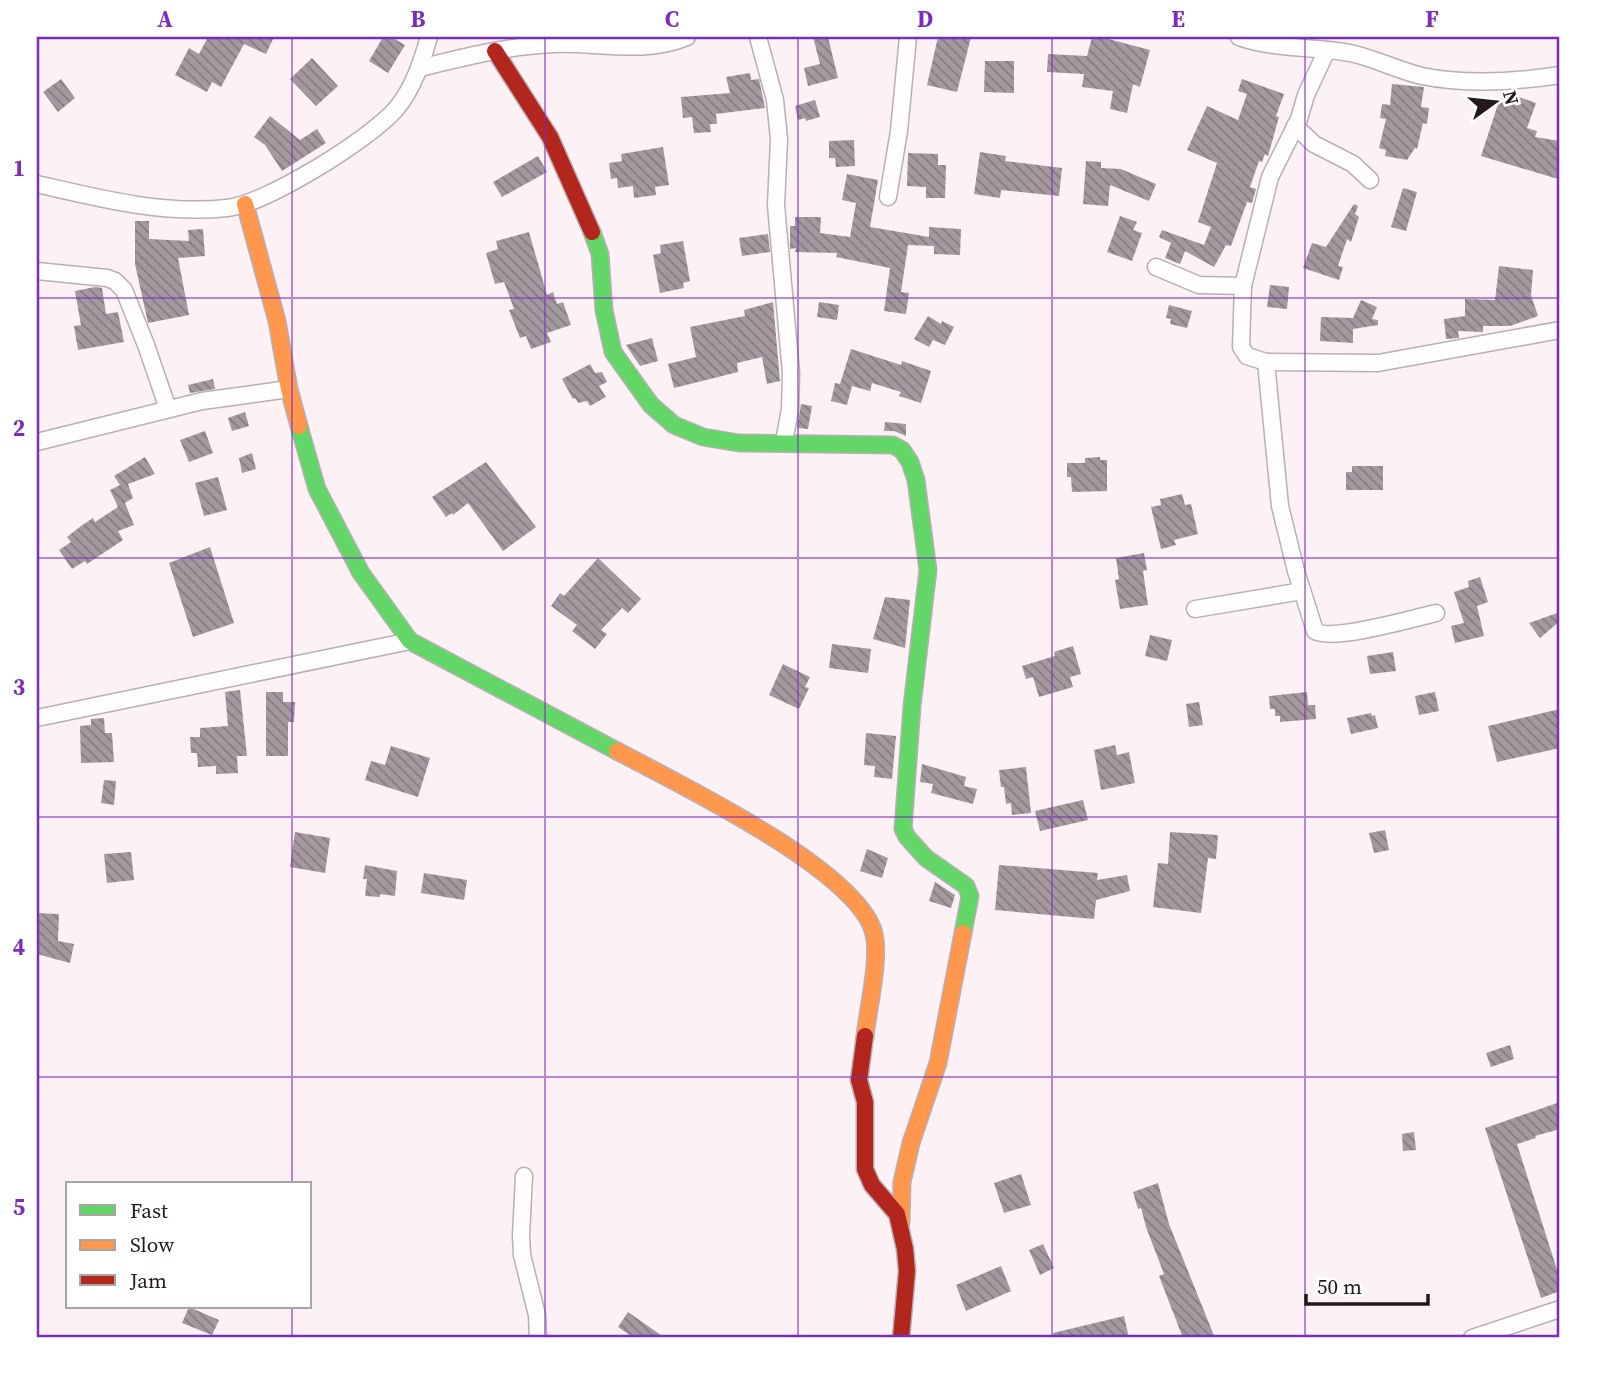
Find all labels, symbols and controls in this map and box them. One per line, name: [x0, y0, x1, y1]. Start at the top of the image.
text: A: [157, 3, 173, 35]
text: B: [411, 3, 426, 35]
text: C: [665, 3, 679, 35]
text: D: [917, 3, 933, 35]
text: E: [1171, 3, 1185, 35]
text: F: [1425, 3, 1439, 35]
north arrow: [1460, 66, 1530, 136]
text: N: [1497, 88, 1526, 108]
text: 1: [13, 152, 25, 184]
text: 2: [13, 412, 25, 444]
text: 3: [13, 671, 25, 703]
text: 4: [13, 931, 25, 963]
legend: [66, 1182, 312, 1308]
text: 5: [13, 1191, 25, 1223]
text: Fast: [130, 1196, 168, 1225]
text: Slow: [130, 1230, 174, 1259]
scale bar: [1306, 1263, 1429, 1307]
text: Jam: [129, 1266, 167, 1295]
text: 50 m: [1317, 1272, 1362, 1301]

